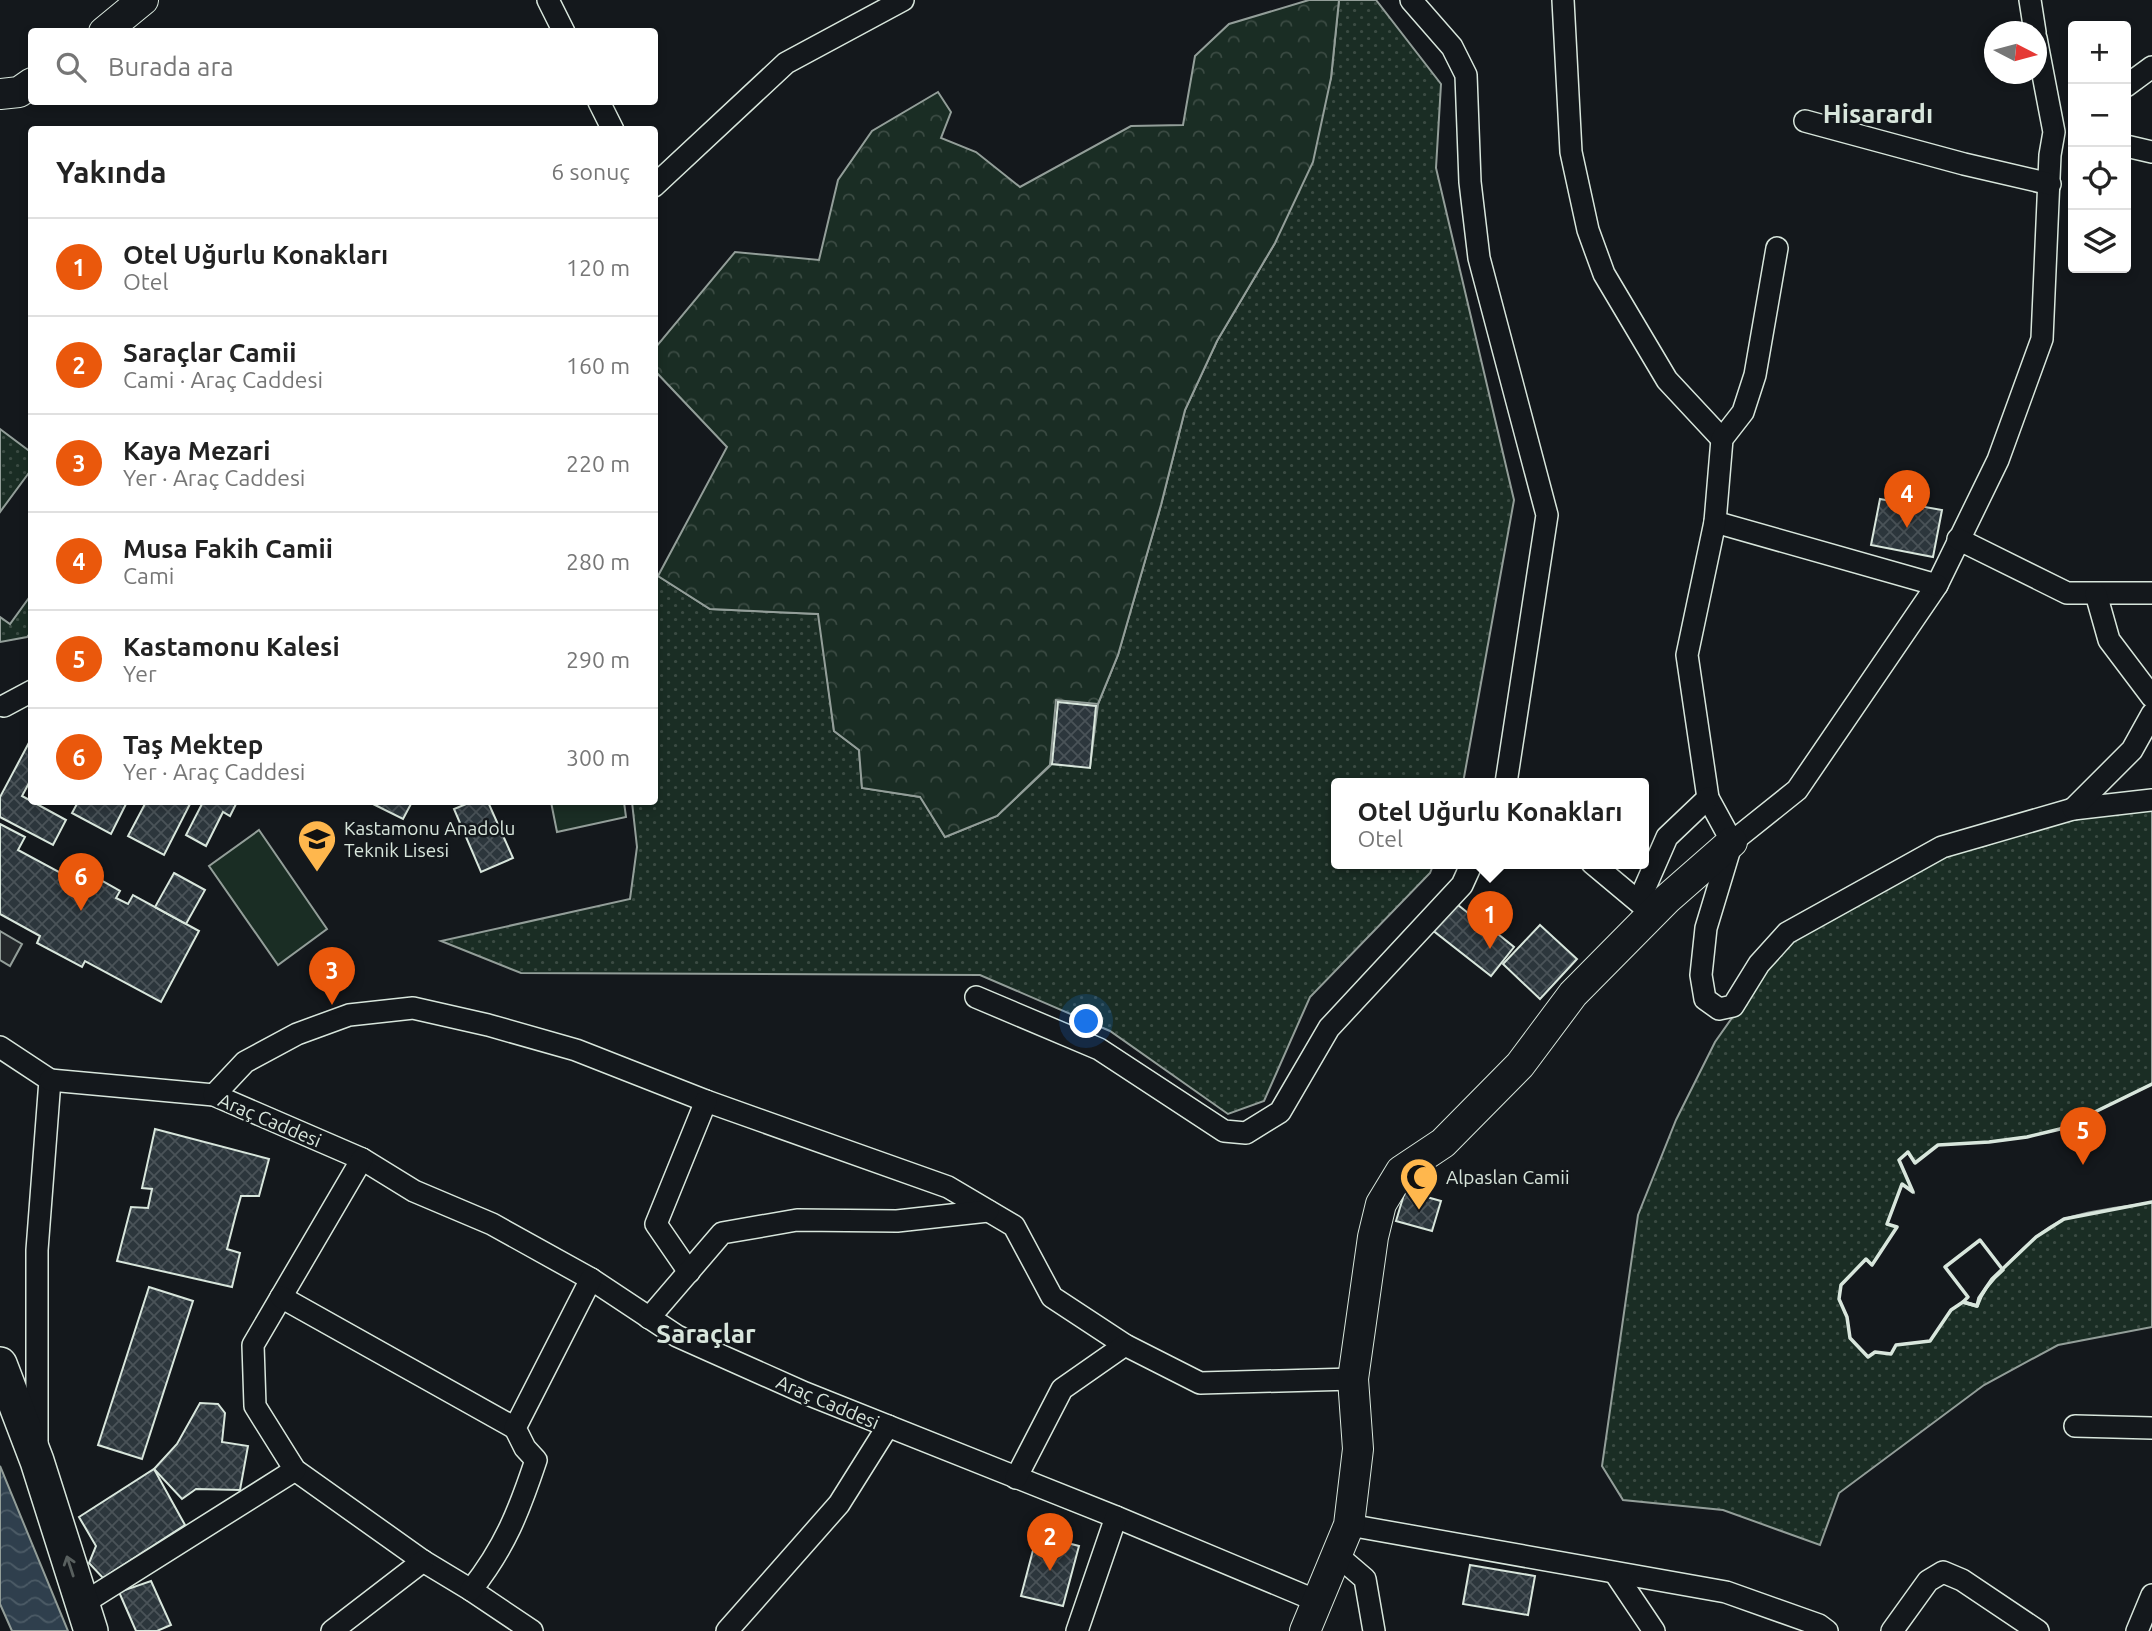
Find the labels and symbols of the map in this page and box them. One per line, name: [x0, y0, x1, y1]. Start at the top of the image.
north arrow: [1984, 21, 2047, 84]
district label: Hisarardı: [1823, 99, 1933, 128]
pin: 4: [1884, 470, 1930, 528]
place label: Kastamonu Anadolu Teknik Lisesi: [344, 817, 515, 861]
school or university icon: Kastamonu Anadolu Teknik Lisesi: [296, 818, 338, 873]
pin: 6: [58, 853, 104, 911]
pin: 1: [1467, 891, 1513, 949]
pin: 3: [309, 947, 355, 1005]
your location: [1069, 1004, 1103, 1038]
street label: Araç Caddesi: [215, 1088, 325, 1152]
pin: 5: [2060, 1107, 2106, 1165]
mosque icon: Alpaslan Camii: [1398, 1156, 1440, 1211]
place label: Alpaslan Camii: [1446, 1166, 1570, 1188]
district label: Saraçlar: [656, 1319, 756, 1349]
street label: Araç Caddesi: [773, 1370, 883, 1434]
pin: 2: [1027, 1513, 1073, 1571]
one-way arrow: [63, 1555, 76, 1577]

